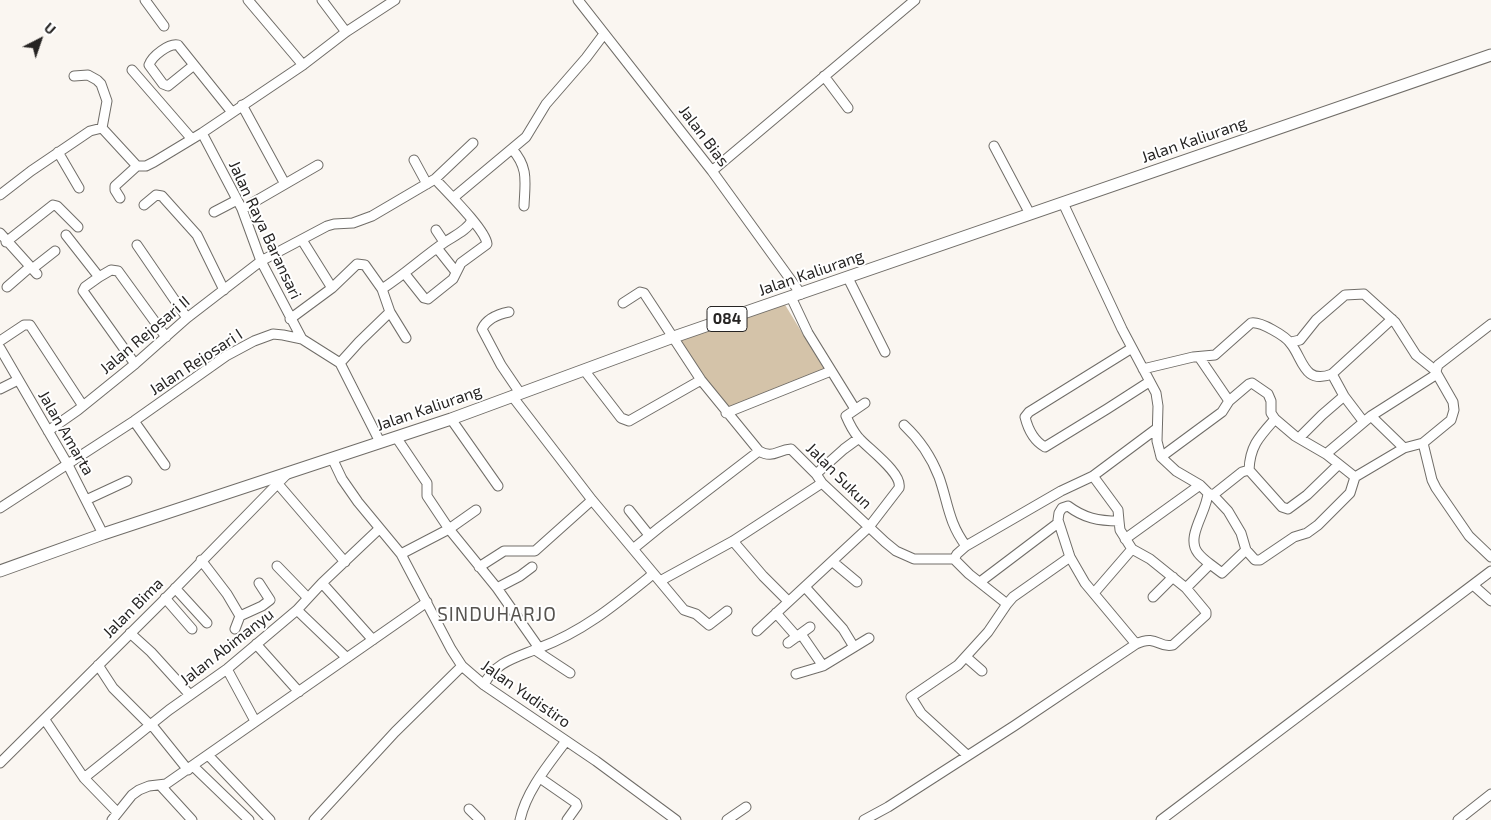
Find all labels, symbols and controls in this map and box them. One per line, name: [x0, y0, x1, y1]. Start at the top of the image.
north arrow: [15, 15, 65, 65]
text: U: [41, 19, 59, 38]
street label: Jalan Bias: [675, 102, 733, 170]
street label: Jalan Kaliurang: [1139, 113, 1249, 167]
street label: Jalan Raya Baransari: [224, 158, 306, 302]
street label: Jalan Kaliurang: [756, 246, 866, 300]
street label: Jalan Rejosari II: [96, 292, 194, 378]
road number: 084: [707, 306, 747, 332]
street label: Jalan Rejosari I: [146, 325, 246, 399]
street label: Jalan Kaliurang: [374, 381, 484, 435]
street label: Jalan Amarta: [34, 387, 98, 479]
street label: Jalan Sukun: [802, 439, 876, 513]
street label: Jalan Bima: [99, 574, 167, 642]
district label: SINDUHARJO: [436, 604, 558, 626]
street label: Jalan Abimanyu: [176, 605, 278, 689]
street label: Jalan Yudistiro: [478, 656, 574, 732]

